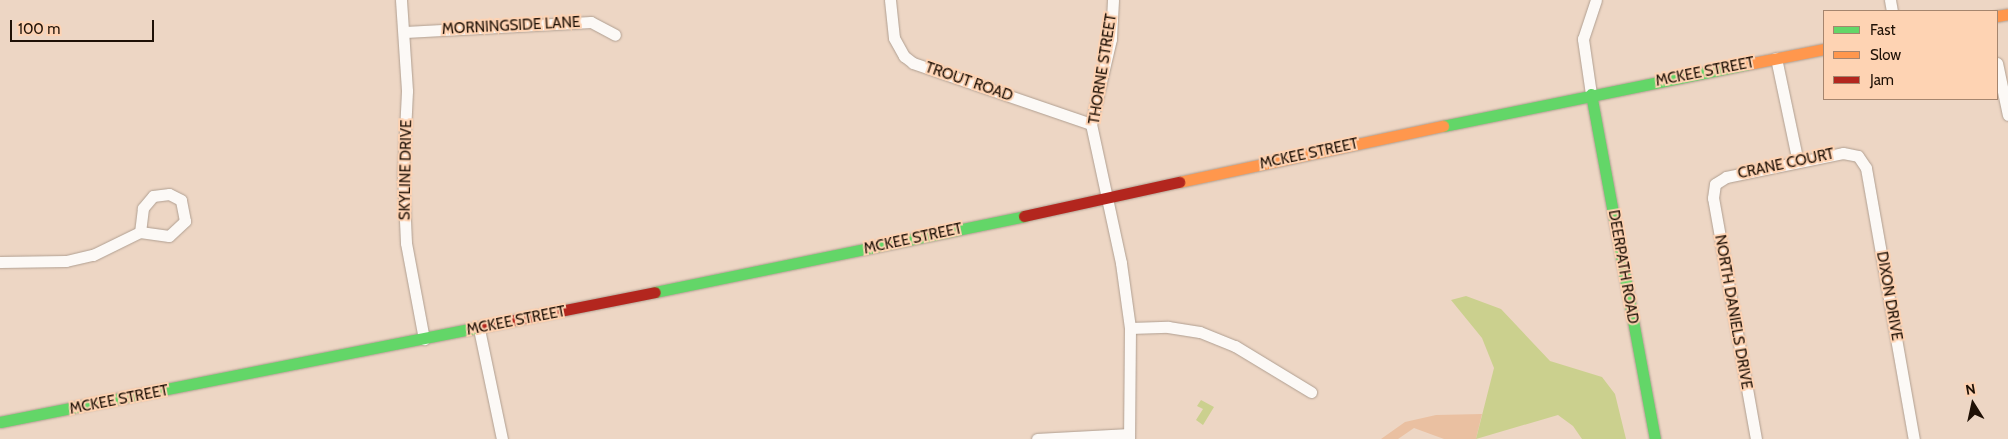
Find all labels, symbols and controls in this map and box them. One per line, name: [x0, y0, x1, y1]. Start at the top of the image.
scale bar: [12, 10, 156, 42]
legend: [1823, 10, 1998, 100]
street label: THORNE STREET: [1085, 12, 1121, 126]
street label: MORNINGSIDE LANE: [441, 13, 581, 39]
text: 100 m: [18, 20, 60, 38]
text: Fast: [1870, 21, 1895, 39]
text: Slow: [1870, 46, 1901, 64]
street label: MCKEE STREET: [1654, 54, 1756, 90]
street label: TROUT ROAD: [923, 59, 1015, 105]
text: Jam: [1870, 71, 1894, 89]
street label: SKYLINE DRIVE: [396, 120, 416, 220]
street label: MCKEE STREET: [1258, 135, 1360, 173]
street label: CRANE COURT: [1736, 145, 1836, 183]
street label: DEERPATH ROAD: [1604, 209, 1642, 325]
street label: MCKEE STREET: [862, 220, 964, 258]
street label: NORTH DANIELS DRIVE: [1711, 233, 1755, 391]
street label: DIXON DRIVE: [1872, 250, 1906, 342]
street label: MCKEE STREET: [465, 303, 567, 339]
north arrow: [1948, 379, 1998, 429]
text: N: [1964, 380, 1977, 399]
street label: MCKEE STREET: [68, 382, 170, 418]

